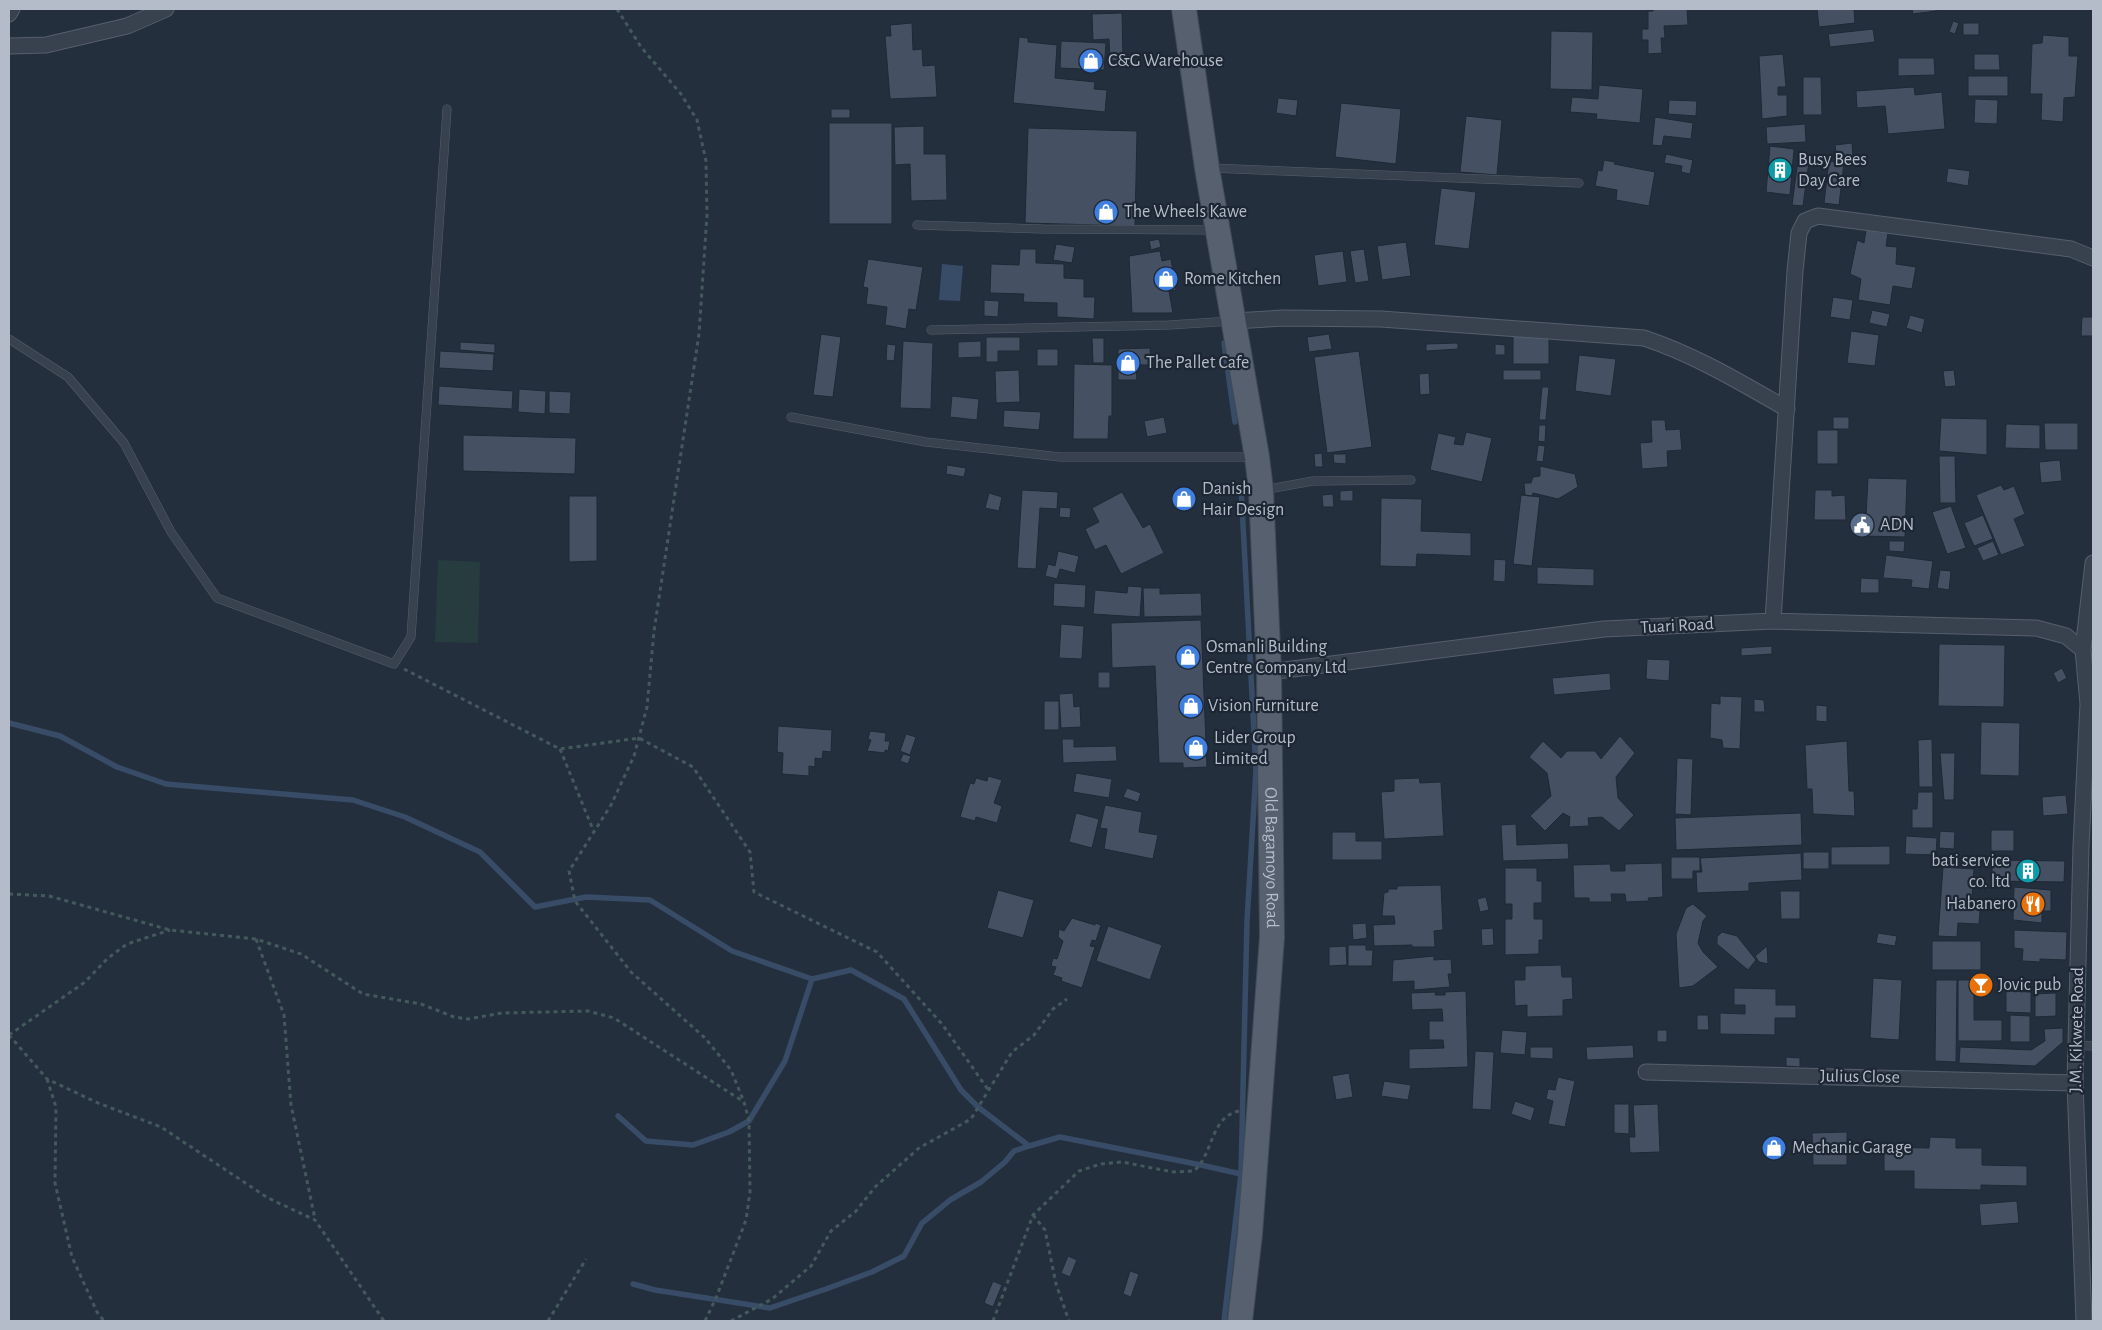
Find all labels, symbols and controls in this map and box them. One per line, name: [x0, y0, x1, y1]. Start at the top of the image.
shop icon: C&G Warehouse: [1078, 48, 1104, 74]
place label: C&G Warehouse: [1108, 52, 1223, 70]
place label: Busy Bees Day Care: [1798, 151, 1867, 190]
building icon: Busy Bees Day Care: [1767, 157, 1793, 183]
shop icon: The Wheels Kawe: [1093, 199, 1119, 225]
place label: The Wheels Kawe: [1124, 203, 1247, 221]
shop icon: Rome Kitchen: [1153, 266, 1179, 292]
place label: Rome Kitchen: [1184, 270, 1281, 288]
shop icon: The Pallet Cafe: [1115, 350, 1141, 376]
place label: The Pallet Cafe: [1146, 354, 1249, 372]
place label: Danish Hair Design: [1202, 480, 1284, 519]
shop icon: Danish Hair Design: [1171, 486, 1197, 512]
public building icon: ADN: [1849, 512, 1875, 538]
place label: ADN: [1880, 516, 1914, 534]
street label: Tuari Road: [1640, 615, 1714, 637]
place label: Osmanli Building Centre Company Ltd: [1206, 638, 1347, 677]
shop icon: Osmanli Building Centre Company Ltd: [1175, 644, 1201, 670]
shop icon: Vision Furniture: [1178, 693, 1204, 719]
place label: Vision Furniture: [1208, 697, 1319, 715]
place label: Lider Group Limited: [1214, 729, 1296, 768]
shop icon: Lider Group Limited: [1183, 735, 1209, 761]
street label: Old Bagamoyo Road: [1261, 787, 1281, 928]
place label: bati service co. ltd: [1931, 852, 2010, 891]
building icon: bati service co. ltd: [2015, 858, 2041, 884]
restaurant icon: Habanero: [2020, 891, 2046, 917]
place label: Habanero: [1946, 895, 2016, 913]
street label: J.M. Kikwete Road: [2067, 967, 2087, 1093]
bar icon: Jovic pub: [1968, 972, 1994, 998]
place label: Jovic pub: [1998, 976, 2061, 994]
street label: Julius Close: [1820, 1067, 1900, 1087]
shop icon: Mechanic Garage: [1761, 1135, 1787, 1161]
place label: Mechanic Garage: [1792, 1139, 1912, 1157]

